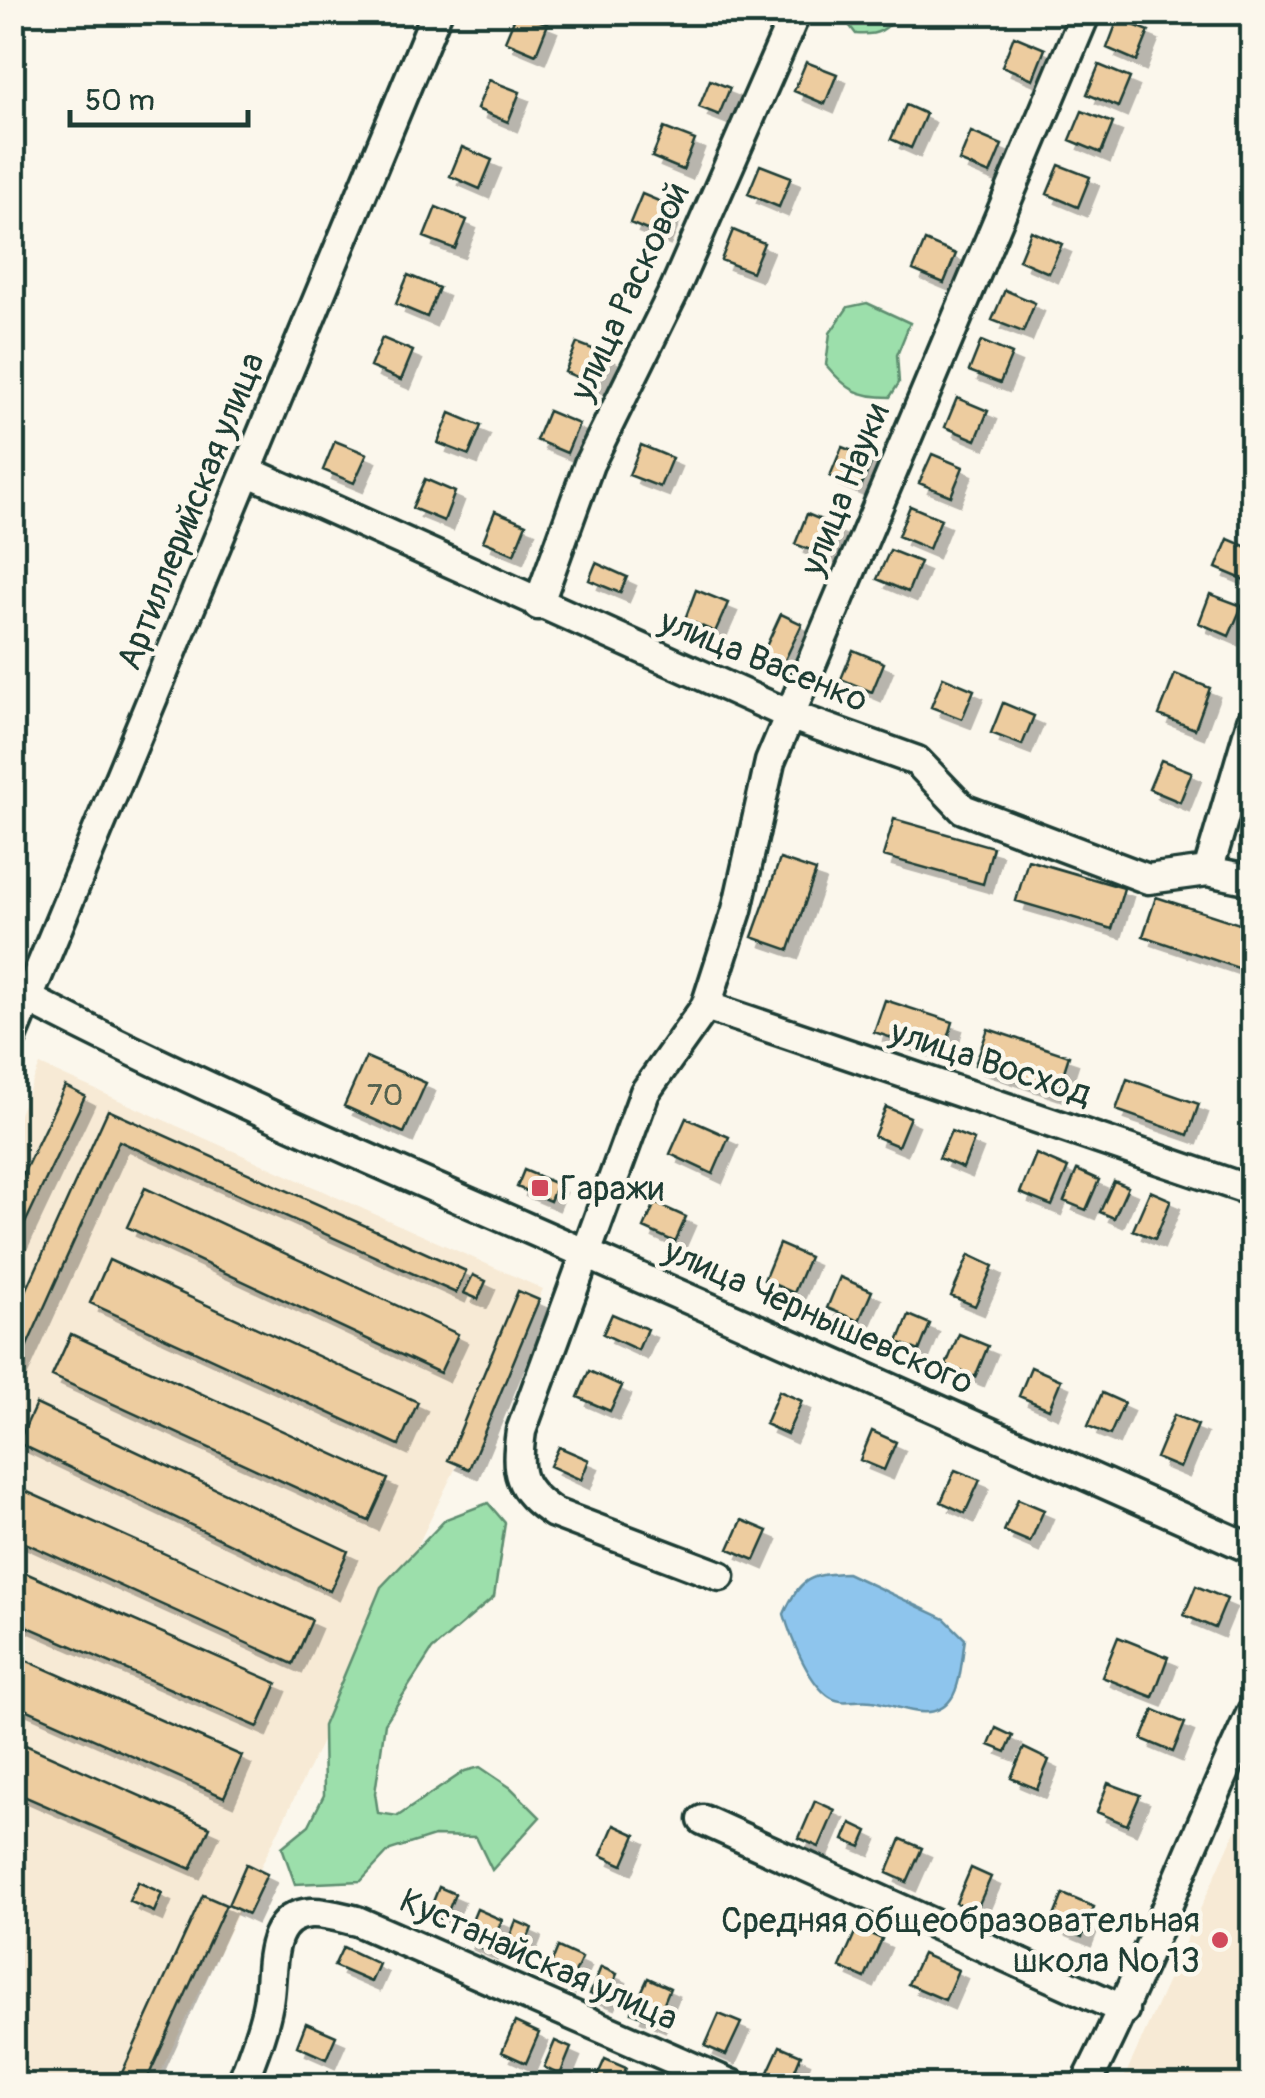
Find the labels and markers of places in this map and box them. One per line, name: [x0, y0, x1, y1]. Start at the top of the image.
place label: Гаражи: [560, 1167, 664, 1211]
marker: Гаражи: [529, 1177, 551, 1199]
place label: Средняя общеобразовательная школа № 13: [721, 1899, 1200, 1983]
marker: Средняя общеобразовательная школа № 13: [1209, 1929, 1231, 1951]

